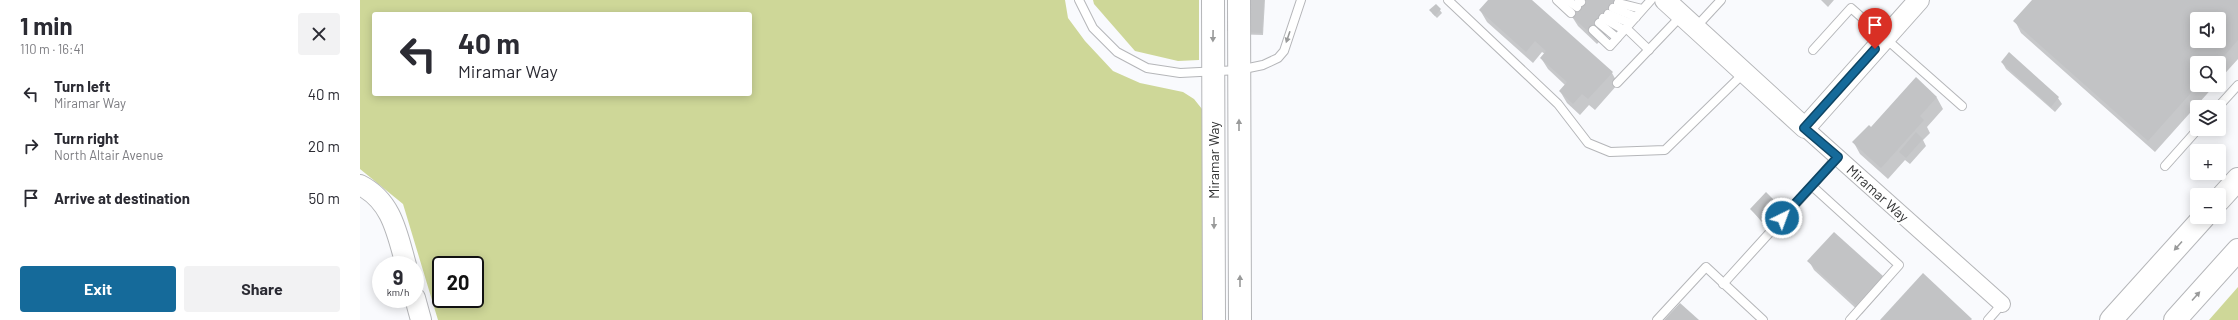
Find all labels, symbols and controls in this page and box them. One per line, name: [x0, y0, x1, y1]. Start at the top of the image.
pin: [1858, 8, 1892, 49]
text: 1 min: [20, 11, 73, 40]
map controls: [2190, 12, 2226, 224]
button: sound: [2190, 12, 2226, 48]
button: close: [298, 13, 340, 55]
icon: arrive: [1864, 14, 1886, 36]
text: 40 m: [458, 26, 520, 60]
icon: left: [392, 28, 444, 80]
one-way arrow: [1210, 30, 1216, 43]
one-way arrow: [1285, 31, 1291, 43]
text: 110 m · 16:41: [20, 41, 84, 57]
button: search: [2190, 56, 2226, 92]
text: Miramar Way: [458, 60, 558, 82]
text: Turn left: [54, 77, 110, 95]
icon: left: [20, 83, 42, 105]
text: 40 m: [308, 85, 340, 103]
text: Miramar Way: [54, 95, 126, 111]
button: layers: [2190, 100, 2226, 136]
one-way arrow: [1236, 118, 1242, 131]
street label: Miramar Way: [1205, 121, 1222, 199]
text: Turn right: [54, 129, 119, 147]
icon: right: [20, 135, 42, 157]
text: 20 m: [308, 137, 340, 155]
button: +: [2190, 144, 2226, 180]
text: North Altair Avenue: [54, 147, 163, 163]
street label: Miramar Way: [1843, 161, 1913, 226]
icon: arrive: [20, 187, 42, 209]
button: −: [2190, 188, 2226, 224]
text: Arrive at destination: [54, 189, 190, 207]
text: 50 m: [308, 189, 340, 207]
position arrow: [1761, 197, 1803, 239]
one-way arrow: [1211, 217, 1217, 230]
one-way arrow: [2173, 241, 2182, 251]
speed limit sign: 20: [432, 256, 484, 308]
text: 9: [393, 265, 403, 289]
button: Exit: [20, 266, 176, 312]
button: Share: [184, 266, 340, 312]
one-way arrow: [1237, 274, 1243, 287]
text: km/h: [387, 286, 409, 298]
one-way arrow: [2192, 291, 2201, 301]

